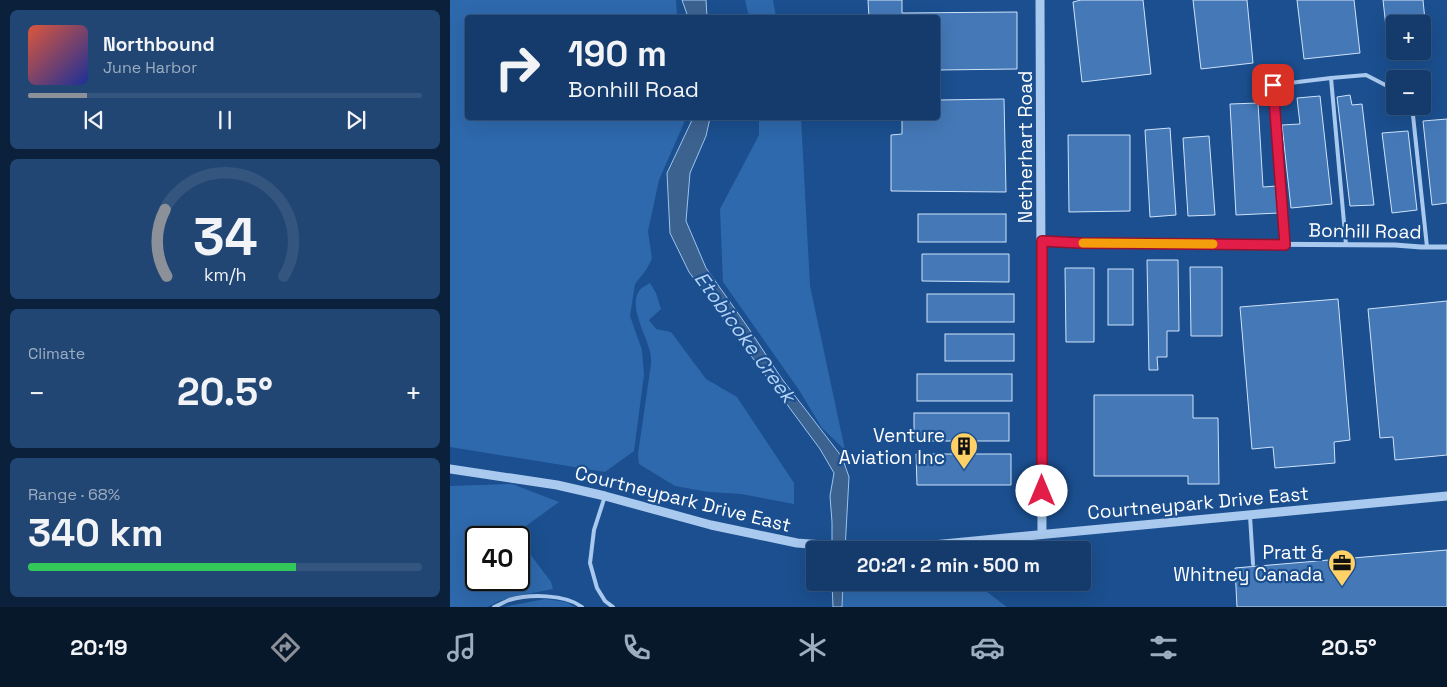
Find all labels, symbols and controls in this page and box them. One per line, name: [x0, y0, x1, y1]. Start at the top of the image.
map controls: [1386, 15, 1431, 115]
button: +: [1386, 15, 1431, 60]
text: Northbound: [103, 32, 215, 57]
text: 190 m: [568, 32, 667, 76]
icon: right: [485, 35, 550, 100]
text: June Harbor: [103, 57, 197, 78]
pin: [1252, 64, 1294, 106]
button: −: [1386, 70, 1431, 115]
street label: Netherhart Road: [1013, 71, 1038, 223]
icon: arrive: [1259, 71, 1287, 99]
text: Bonhill Road: [568, 75, 699, 103]
icon: previous: [80, 106, 108, 134]
icon: pause: [211, 106, 239, 134]
icon: next: [342, 106, 370, 134]
text: 34: [193, 204, 257, 270]
street label: Bonhill Road: [1308, 218, 1422, 244]
text: km/h: [204, 263, 246, 286]
water label: Etobicoke Creek: [689, 266, 803, 410]
text: Climate: [28, 343, 85, 364]
text: 20.5°: [177, 368, 273, 416]
text: −: [28, 375, 45, 411]
text: +: [405, 375, 422, 411]
place label: Venture Aviation Inc: [839, 423, 945, 470]
building icon: Venture Aviation Inc: [949, 431, 979, 470]
street label: Courtneypark Drive East: [572, 460, 794, 538]
position arrow: [1015, 464, 1067, 516]
street label: Courtneypark Drive East: [1086, 481, 1310, 525]
text: Range · 68%: [28, 484, 120, 505]
text: 340 km: [28, 509, 163, 557]
speed limit sign: 40: [465, 526, 530, 591]
place label: Pratt & Whitney Canada: [1173, 540, 1323, 587]
office icon: Pratt & Whitney Canada: [1327, 548, 1357, 587]
text: 20:21 · 2 min · 500 m: [857, 553, 1040, 578]
icon: directions: [268, 630, 303, 665]
icon: music: [444, 630, 479, 665]
icon: phone: [619, 630, 654, 665]
icon: climate: [795, 630, 830, 665]
icon: car: [970, 630, 1005, 665]
icon: filters: [1146, 630, 1181, 665]
text: 20:19: [70, 633, 128, 661]
text: 20.5°: [1321, 633, 1377, 661]

